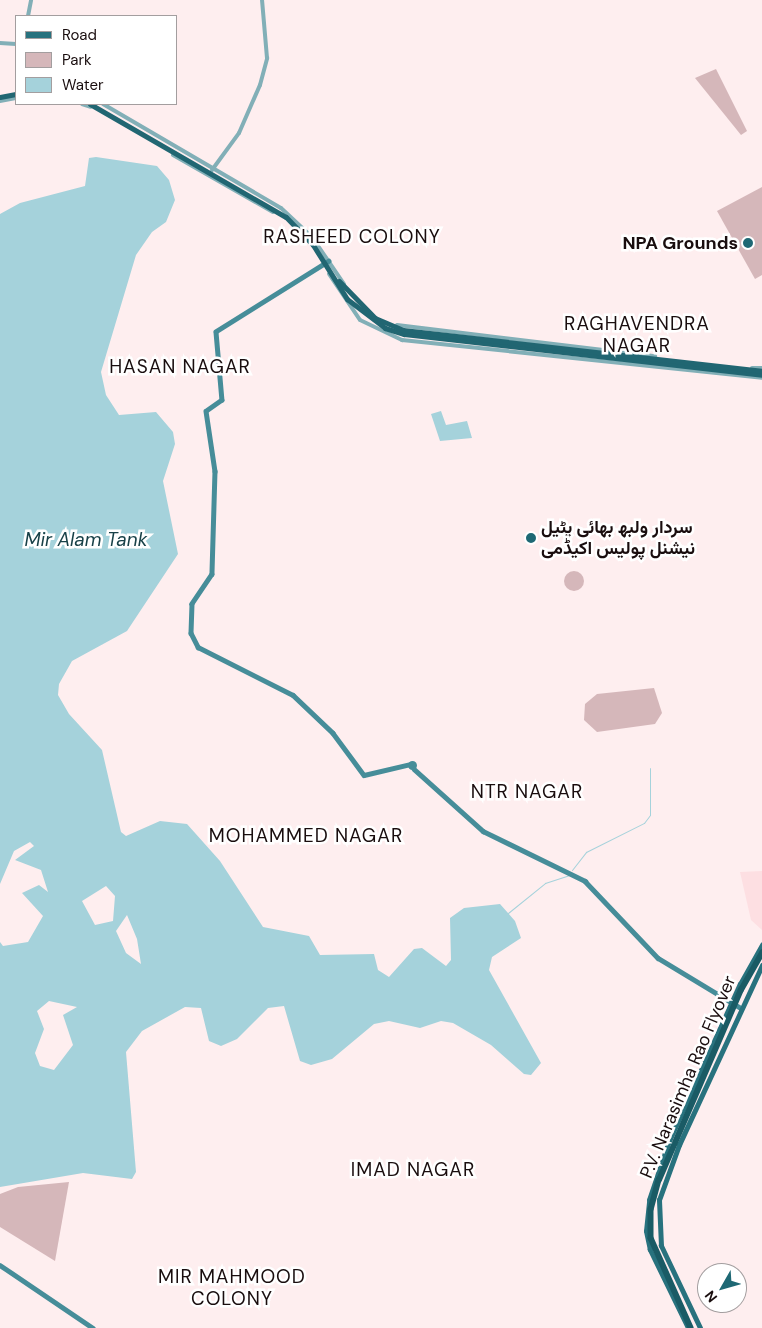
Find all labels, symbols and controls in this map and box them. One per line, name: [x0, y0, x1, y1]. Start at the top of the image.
legend: [15, 15, 178, 105]
text: Road: [62, 25, 97, 45]
text: Park: [62, 50, 92, 70]
text: Water: [62, 75, 103, 95]
district label: RASHEED COLONY: [262, 226, 442, 248]
place label: NPA Grounds: [622, 232, 738, 254]
marker: NPA Grounds: [742, 237, 754, 249]
district label: RAGHAVENDRA NAGAR: [563, 313, 711, 357]
district label: HASAN NAGAR: [108, 356, 252, 378]
place label: سردار ولبھ بھائی پٹیل نیشنل پولیس اکیڈمی: [541, 517, 695, 560]
water label: Mir Alam Tank: [25, 529, 147, 551]
marker: سردار ولبھ بھائی پٹیل نیشنل پولیس اکیڈمی: [525, 532, 537, 544]
district label: NTR NAGAR: [470, 781, 584, 803]
district label: MOHAMMED NAGAR: [207, 825, 405, 847]
street label: P.V. Narasimha Rao Flyover: [635, 972, 741, 1182]
district label: IMAD NAGAR: [350, 1159, 476, 1181]
north arrow: [697, 1263, 747, 1313]
district label: MIR MAHMOOD COLONY: [157, 1266, 307, 1310]
text: N: [701, 1287, 721, 1306]

